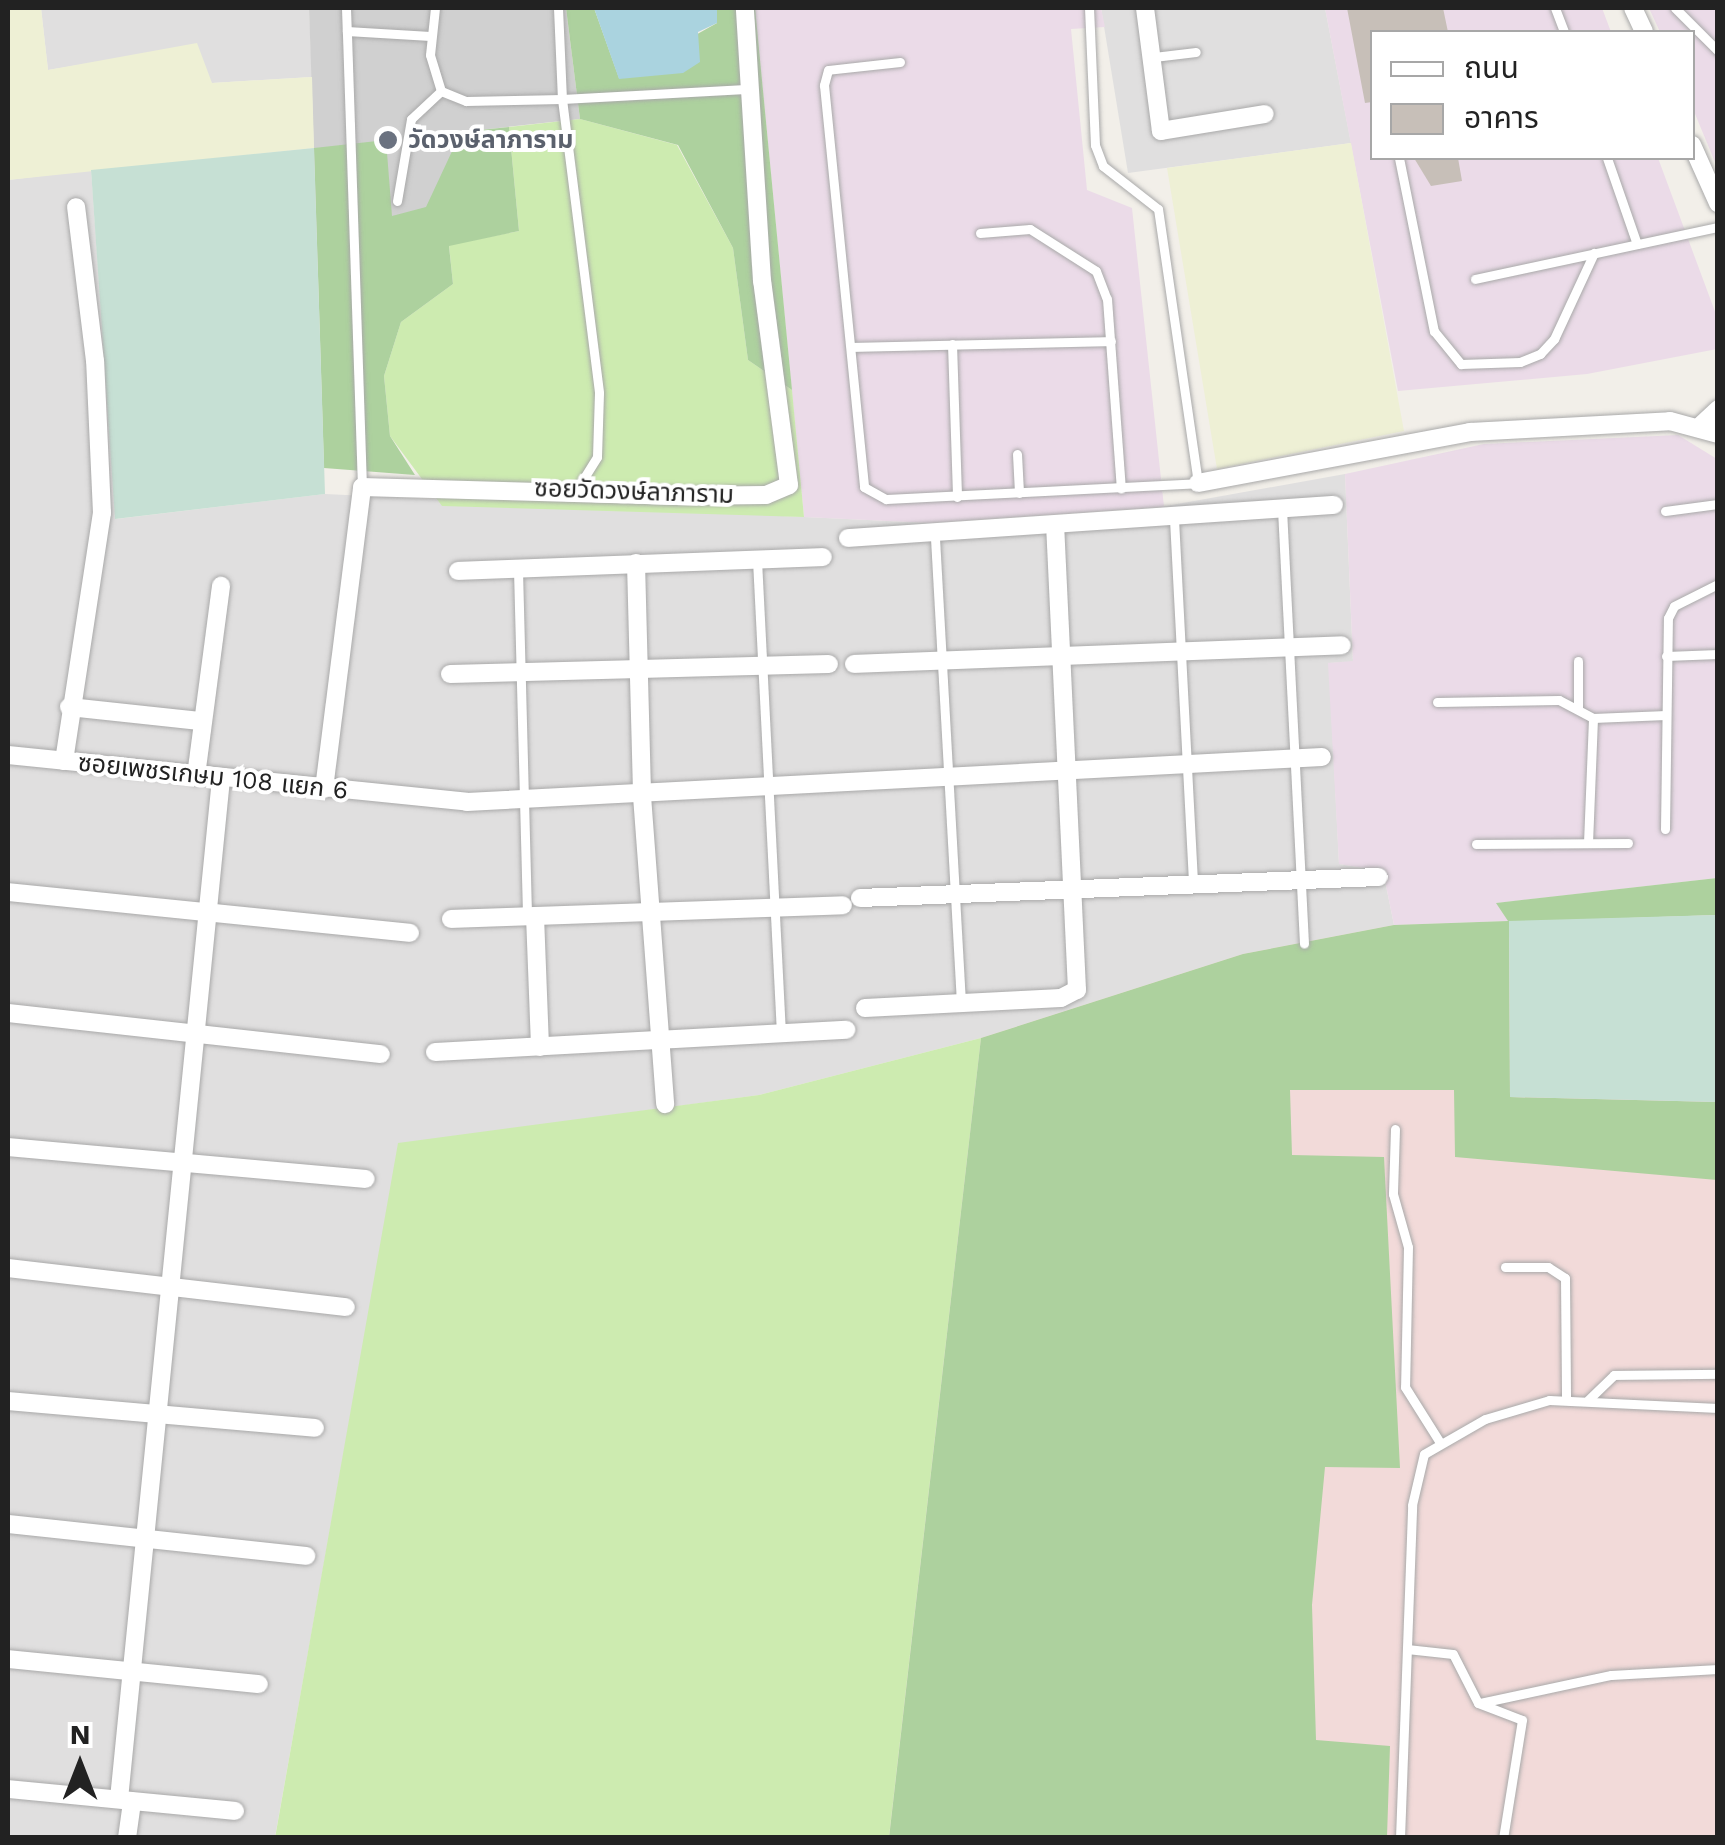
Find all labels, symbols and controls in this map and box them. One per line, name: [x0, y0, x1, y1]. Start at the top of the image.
legend: [1370, 30, 1695, 160]
text: ถนน: [1464, 50, 1519, 85]
text: อาคาร: [1464, 100, 1539, 135]
place label: วัดวงษ์ลาภาราม: [408, 125, 573, 155]
marker: วัดวงษ์ลาภาราม: [377, 129, 399, 151]
street label: ซอยวัดวงษ์ลาภาราม: [534, 474, 734, 510]
street label: ซอยเพชรเกษม 108 แยก 6: [76, 748, 350, 806]
north arrow: [30, 1715, 130, 1815]
text: N: [70, 1718, 90, 1751]

